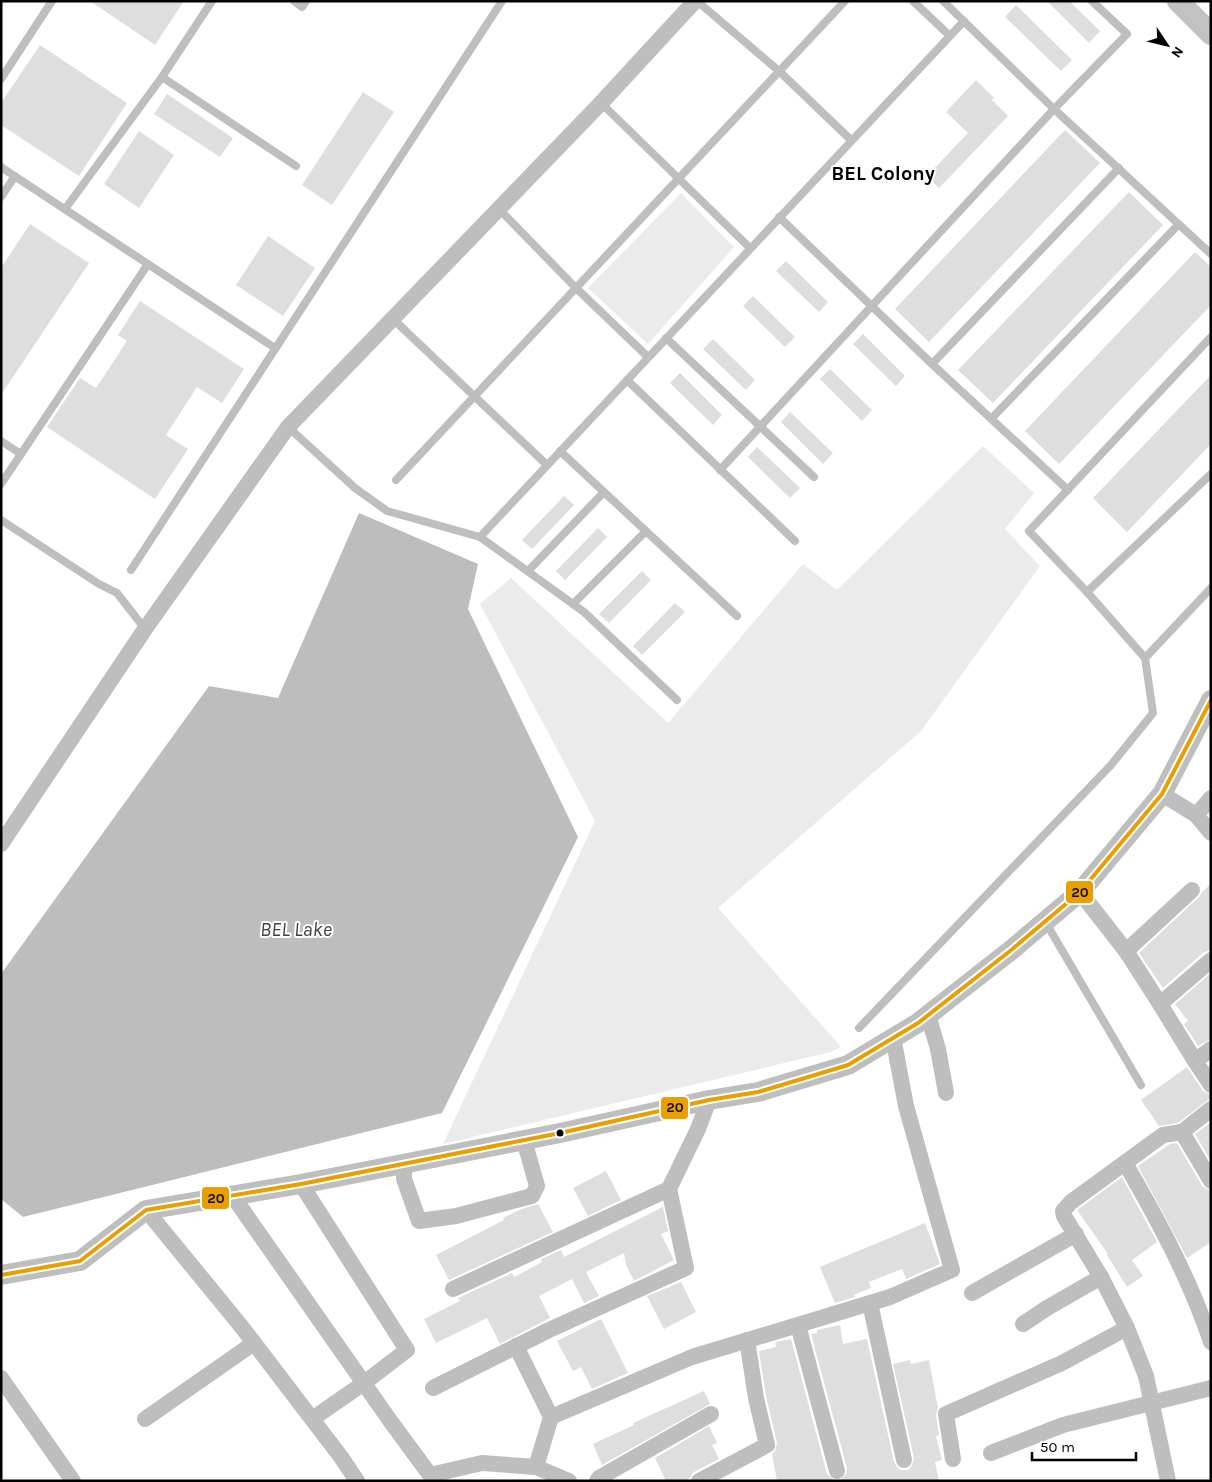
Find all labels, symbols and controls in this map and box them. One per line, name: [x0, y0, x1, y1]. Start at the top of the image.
north arrow: [1142, 20, 1192, 70]
text: N: [1167, 43, 1187, 61]
district label: BEL Colony: [831, 162, 935, 185]
line badge: 20: [1065, 880, 1094, 904]
text: 20: [1071, 884, 1089, 901]
water label: BEL Lake: [260, 918, 332, 941]
line badge: 20: [660, 1096, 689, 1120]
text: 20: [666, 1099, 684, 1116]
unlabelled marker: [555, 1128, 565, 1138]
line badge: 20: [201, 1186, 230, 1210]
text: 20: [207, 1190, 225, 1207]
scale bar: [1032, 1430, 1136, 1462]
text: 50 m: [1040, 1438, 1075, 1456]

